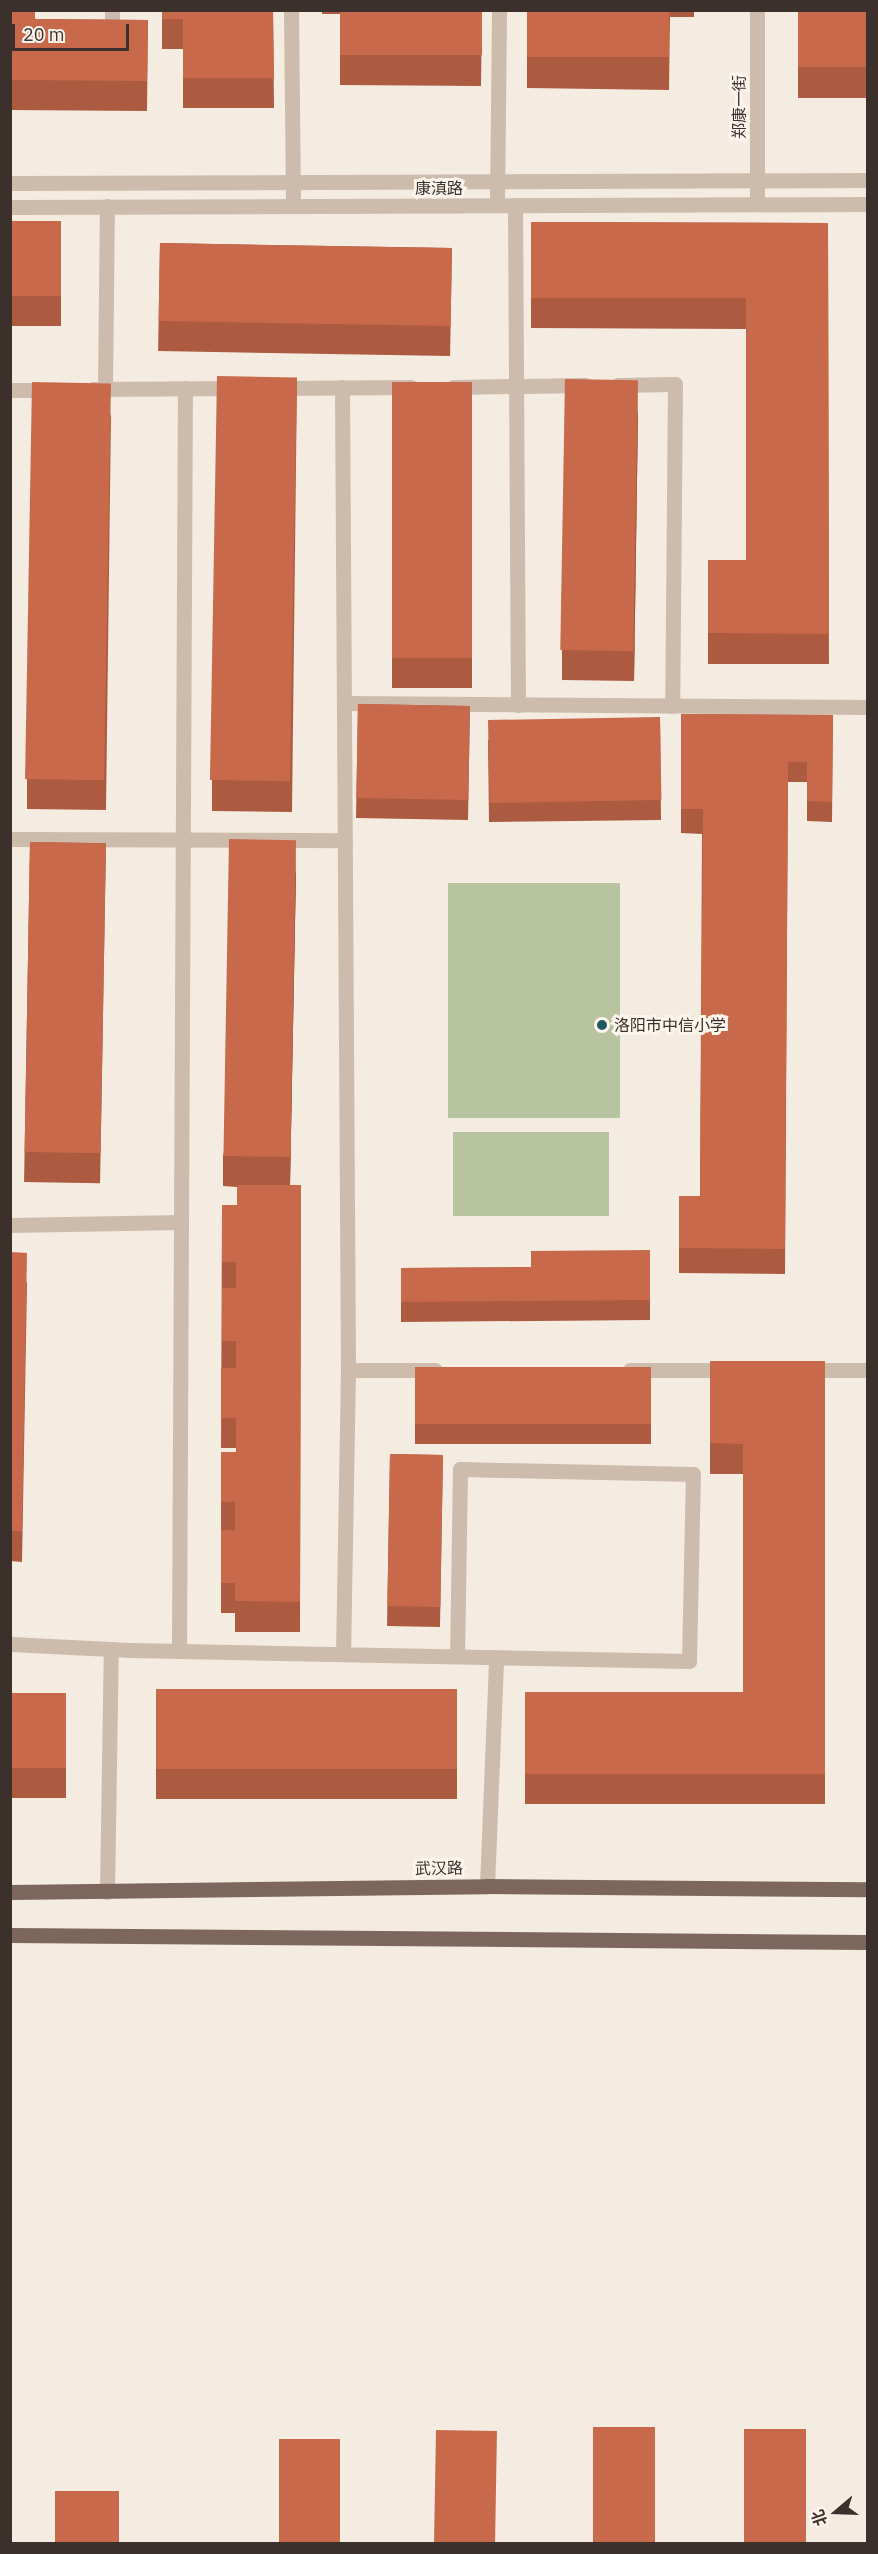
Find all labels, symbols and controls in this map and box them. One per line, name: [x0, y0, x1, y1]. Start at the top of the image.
scale bar: [15, 12, 132, 50]
text: 20 m: [23, 23, 65, 46]
street label: 郑康一街: [729, 75, 749, 139]
street label: 康滇路: [415, 178, 463, 198]
place label: 洛阳市中信小学: [614, 1015, 726, 1035]
marker: 洛阳市中信小学: [595, 1018, 609, 1032]
street label: 武汉路: [415, 1858, 463, 1878]
north arrow: [806, 2482, 866, 2542]
text: 北: [807, 2507, 831, 2529]

